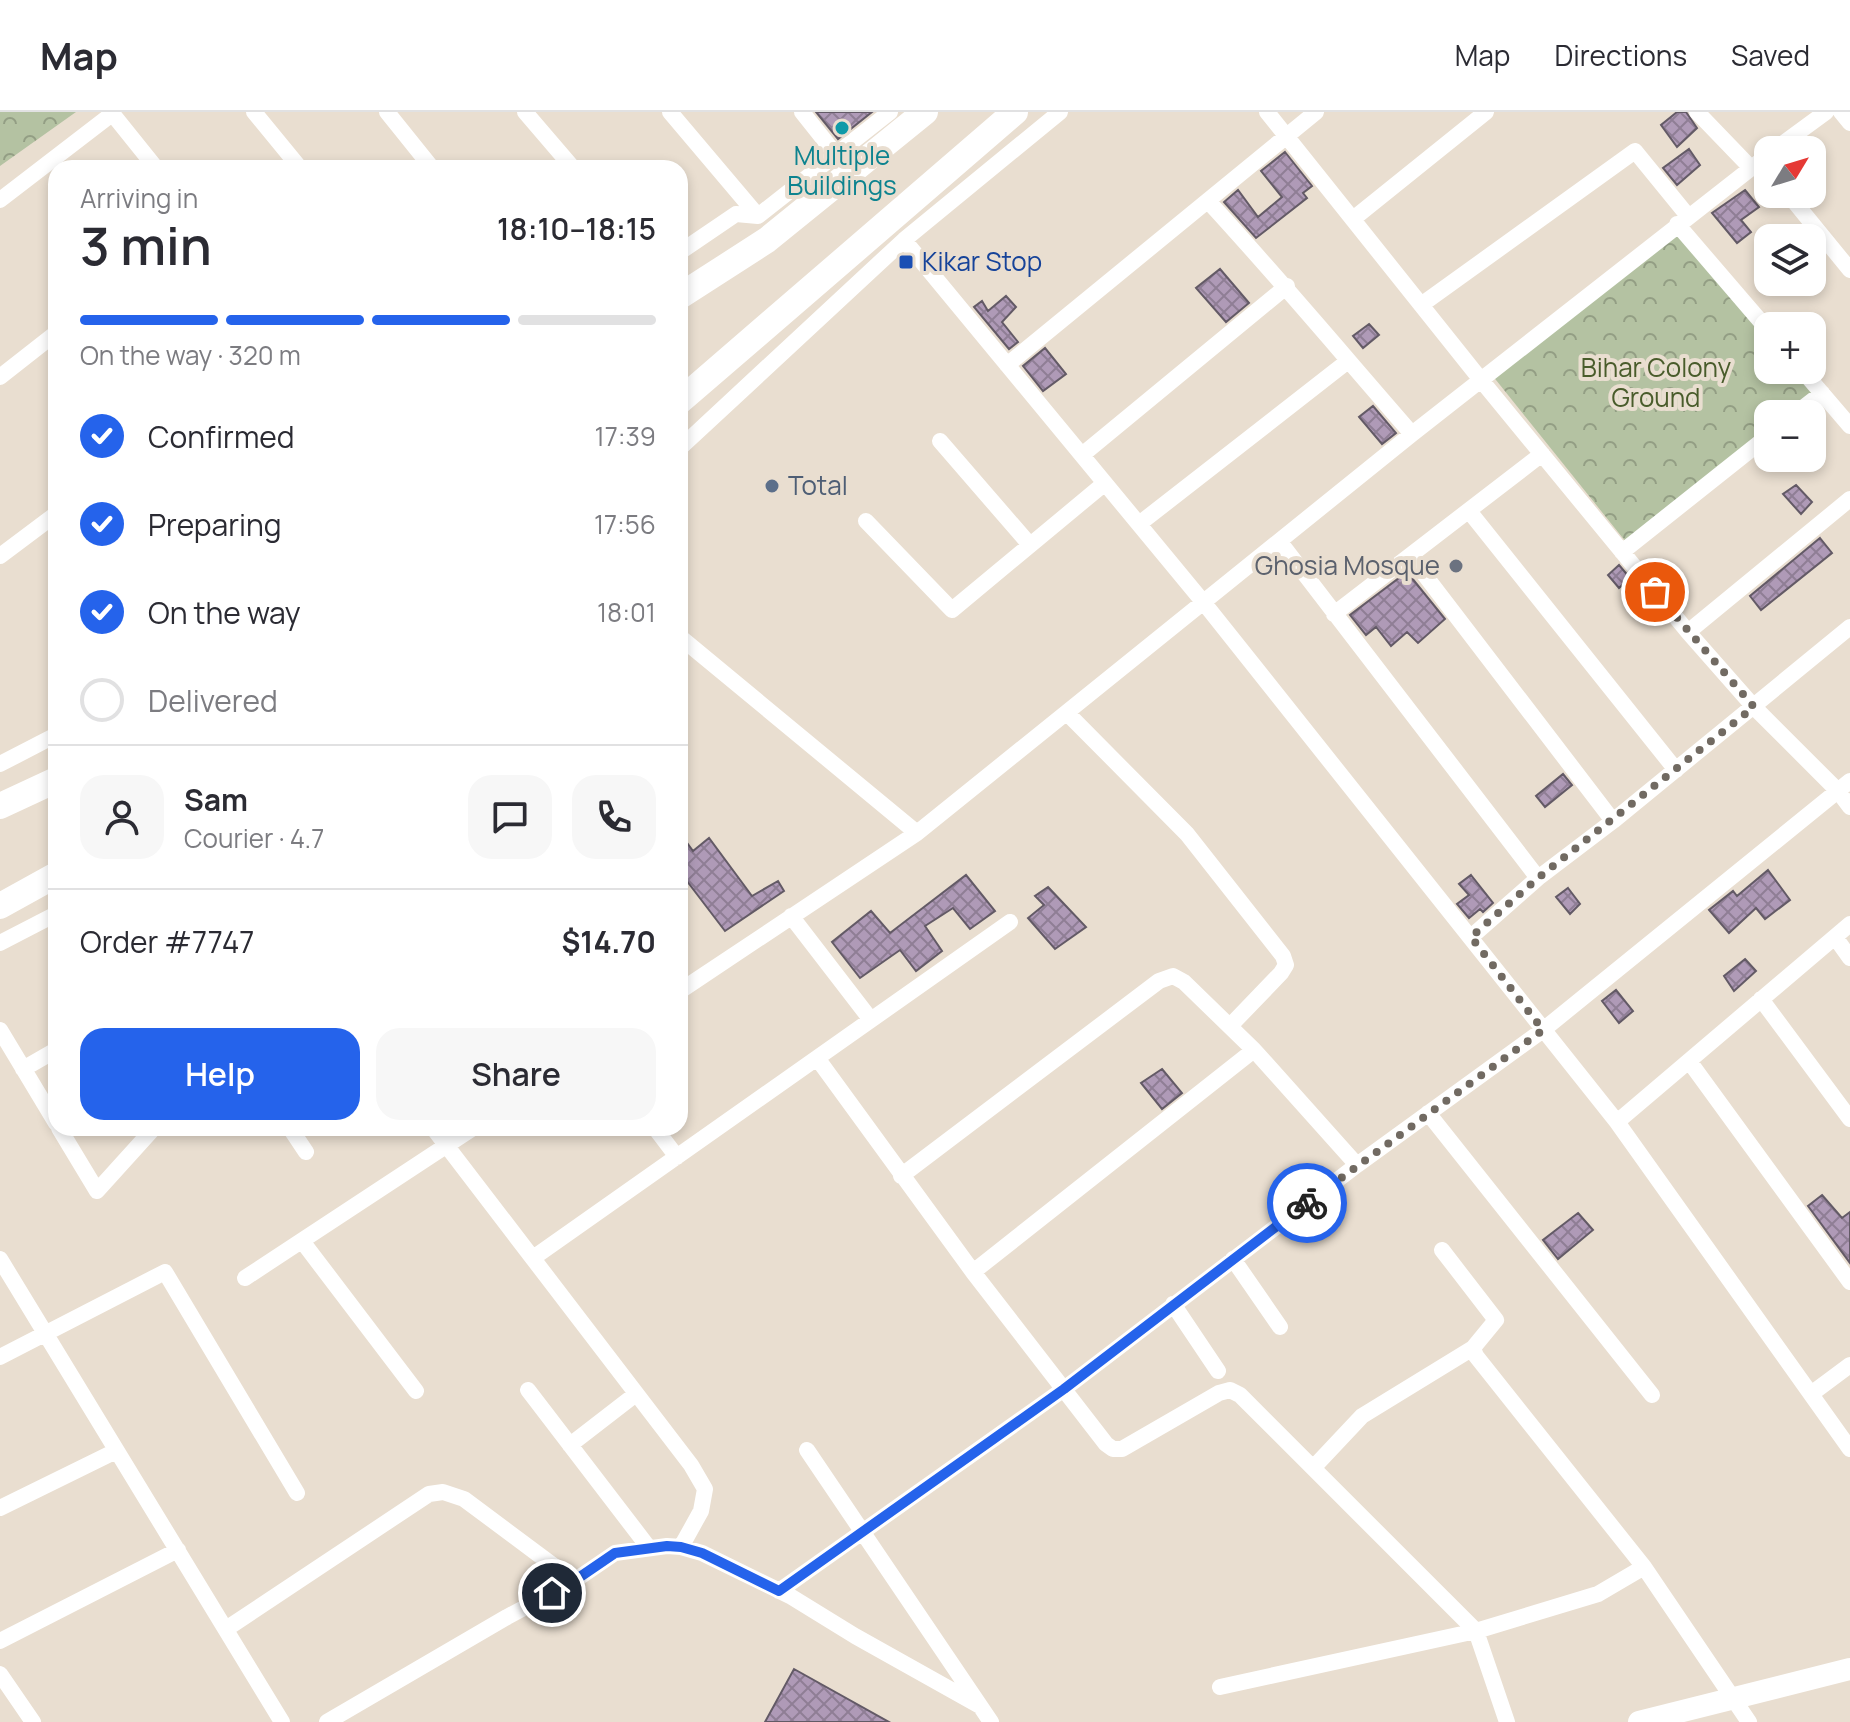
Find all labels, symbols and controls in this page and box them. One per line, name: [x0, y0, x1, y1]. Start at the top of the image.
text: Map: [40, 29, 118, 81]
text: Map: [1455, 36, 1510, 74]
text: Directions: [1554, 36, 1687, 74]
text: Saved: [1731, 36, 1810, 74]
marker: Multiple Buildings: [833, 119, 851, 137]
north arrow: [1754, 136, 1826, 208]
map controls: [1754, 136, 1826, 472]
place label: Multiple Buildings: [787, 137, 897, 203]
text: Arriving in: [80, 180, 198, 216]
text: 18:10–18:15: [497, 208, 656, 249]
text: 3 min: [80, 210, 212, 281]
button: layers: [1754, 224, 1826, 296]
place label: Kikar Stop: [922, 243, 1042, 279]
marker: Kikar Stop: [897, 253, 915, 271]
button: +: [1754, 312, 1826, 384]
text: On the way · 320 m: [80, 337, 301, 373]
park label: Bihar Colony Ground: [1581, 349, 1732, 415]
button: −: [1754, 400, 1826, 472]
icon: check: [80, 414, 124, 458]
text: Confirmed: [148, 416, 295, 457]
text: 17:39: [595, 418, 656, 454]
place label: Total: [788, 467, 848, 503]
marker: Total: [763, 477, 781, 495]
icon: check: [80, 502, 124, 546]
text: Preparing: [148, 504, 282, 545]
text: 17:56: [594, 506, 656, 542]
place label: Ghosia Mosque: [1255, 547, 1440, 583]
marker: Ghosia Mosque: [1447, 557, 1465, 575]
pin: [1621, 558, 1689, 626]
icon: bag: [1633, 570, 1677, 614]
icon: check: [80, 590, 124, 634]
text: On the way: [148, 592, 301, 633]
text: 18:01: [597, 594, 656, 630]
text: Delivered: [148, 680, 278, 721]
button: person: [80, 775, 164, 859]
button: chat: [468, 775, 552, 859]
button: phone: [572, 775, 656, 859]
text: Sam: [184, 779, 248, 820]
text: Courier · 4.7: [184, 820, 324, 856]
text: Order #7747: [80, 921, 254, 962]
text: $14.70: [562, 921, 656, 962]
button: Help: [80, 1028, 360, 1120]
button: Share: [376, 1028, 656, 1120]
courier: [1267, 1163, 1347, 1243]
icon: bike: [1285, 1181, 1329, 1225]
pin: [518, 1559, 586, 1627]
icon: home: [530, 1571, 574, 1615]

